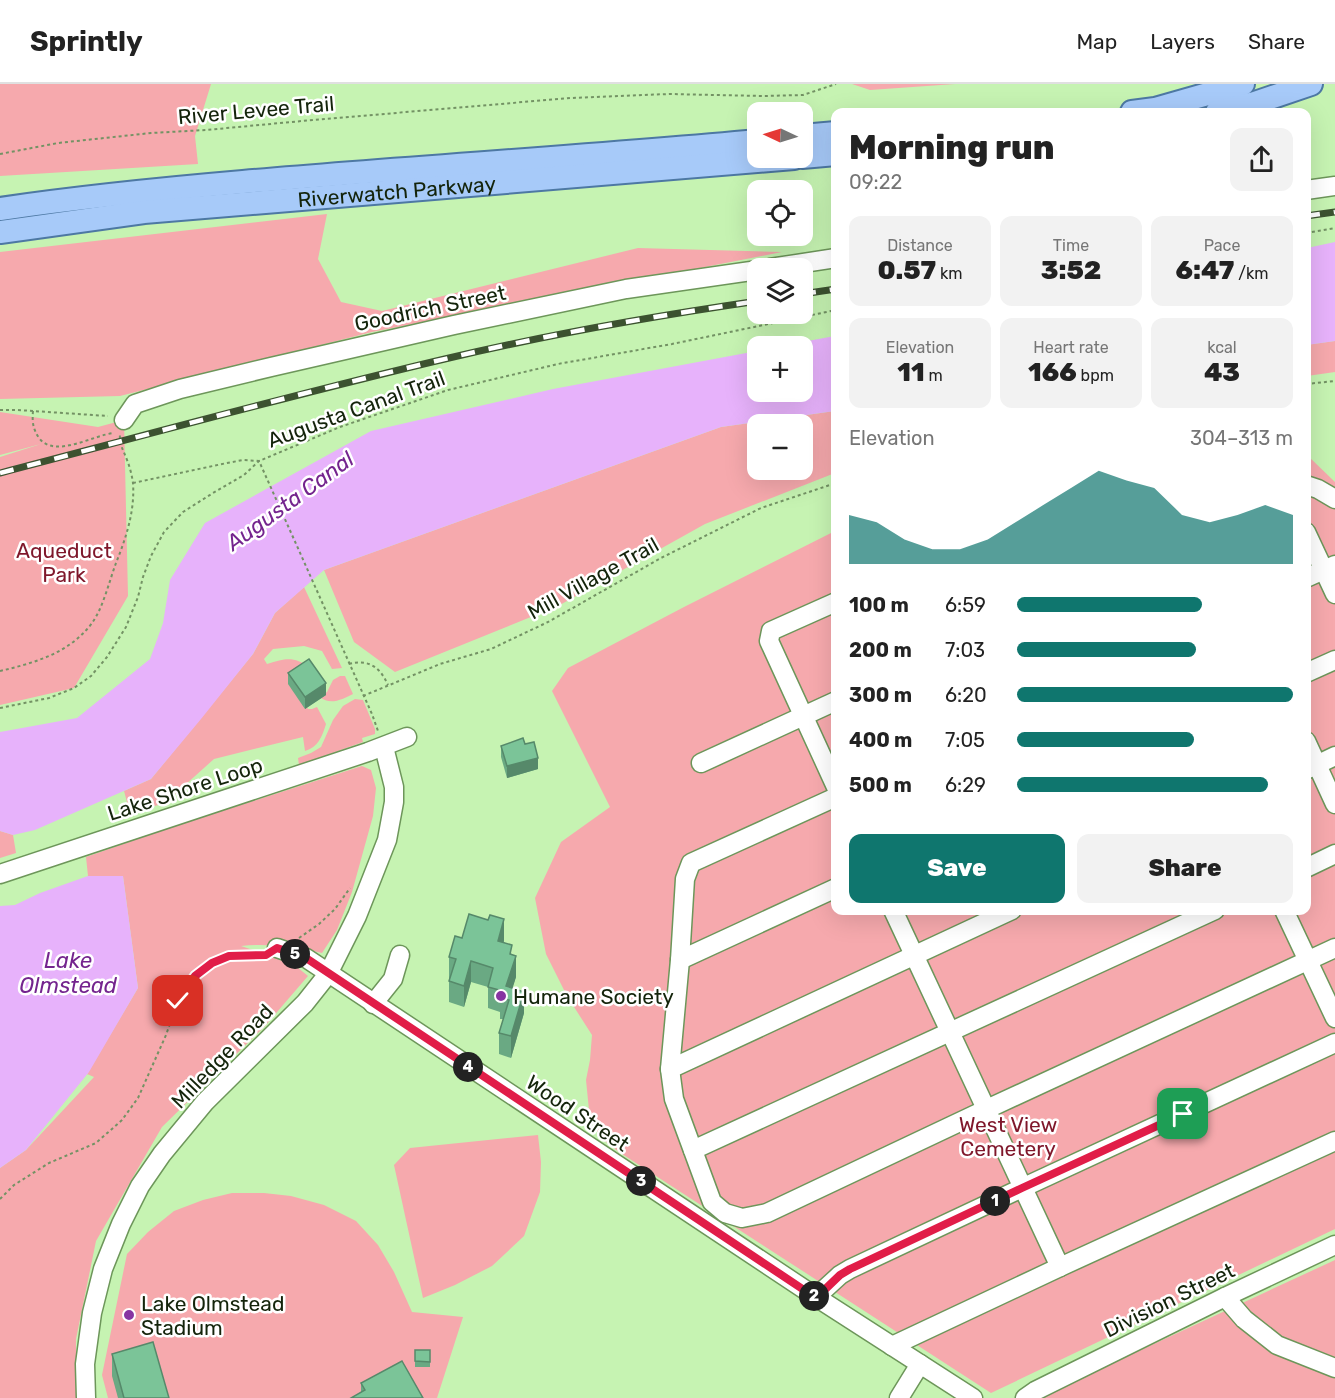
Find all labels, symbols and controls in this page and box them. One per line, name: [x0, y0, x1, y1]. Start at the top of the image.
text: Sprintly: [30, 25, 143, 58]
text: Map: [1076, 29, 1117, 54]
text: Layers: [1150, 29, 1215, 54]
text: Share: [1248, 29, 1305, 54]
street label: River Levee Trail: [177, 91, 335, 129]
north arrow: [747, 102, 813, 168]
map controls: [747, 102, 813, 480]
text: Morning run: [849, 128, 1054, 167]
button: share: [1230, 128, 1293, 191]
street label: Riverwatch Parkway: [297, 170, 497, 212]
text: 09:22: [849, 170, 902, 194]
button: locate: [747, 180, 813, 246]
text: Distance: [887, 236, 953, 255]
text: Time: [1053, 236, 1089, 255]
text: Pace: [1204, 236, 1240, 255]
text: 0.57: [877, 255, 936, 286]
text: 3:52: [1041, 255, 1101, 286]
text: 6:47: [1176, 255, 1234, 286]
button: layers: [747, 258, 813, 324]
text: km: [936, 264, 963, 283]
text: /km: [1234, 264, 1268, 283]
street label: Goodrich Street: [352, 280, 508, 336]
button: +: [747, 336, 813, 402]
text: Elevation: [886, 338, 954, 357]
text: Heart rate: [1033, 338, 1109, 357]
text: kcal: [1207, 338, 1237, 357]
text: 11: [897, 357, 925, 388]
text: 166: [1028, 357, 1077, 388]
text: 43: [1204, 357, 1240, 388]
street label: Augusta Canal Trail: [264, 365, 448, 453]
text: m: [925, 366, 943, 385]
text: bpm: [1077, 366, 1114, 385]
button: −: [747, 414, 813, 480]
text: Elevation: [849, 426, 935, 450]
text: 304–313 m: [1190, 426, 1293, 450]
water label: Augusta Canal: [220, 445, 360, 557]
street label: Mill Village Trail: [523, 532, 663, 624]
park label: Aqueduct Park: [16, 538, 112, 587]
text: 100 m: [849, 593, 909, 617]
text: 6:59: [945, 593, 986, 617]
text: 200 m: [849, 638, 912, 662]
text: 7:03: [945, 638, 985, 662]
text: 300 m: [849, 683, 912, 707]
text: 6:20: [945, 683, 987, 707]
text: 400 m: [849, 728, 912, 752]
text: 7:05: [945, 728, 985, 752]
street label: Lake Shore Loop: [104, 752, 266, 826]
text: 500 m: [849, 773, 912, 797]
text: 6:29: [945, 773, 986, 797]
button: Save: [849, 834, 1065, 903]
button: Share: [1077, 834, 1293, 903]
pin: 5: [280, 939, 310, 969]
text: 5: [290, 944, 300, 963]
water label: Lake Olmstead: [19, 947, 118, 999]
pin: [152, 975, 203, 1026]
icon: check: [161, 984, 194, 1017]
place label: Humane Society: [513, 984, 674, 1009]
marker: Humane Society: [494, 989, 508, 1003]
street label: Milledge Road: [166, 999, 278, 1113]
pin: 4: [453, 1052, 483, 1082]
text: 4: [463, 1057, 473, 1076]
street label: Wood Street: [522, 1069, 634, 1157]
pin: [1157, 1088, 1208, 1139]
icon: arrive: [1166, 1097, 1199, 1130]
park label: West View Cemetery: [959, 1112, 1058, 1161]
pin: 3: [626, 1166, 656, 1196]
text: 3: [636, 1171, 646, 1190]
pin: 1: [980, 1186, 1010, 1216]
text: 1: [991, 1191, 999, 1210]
street label: Division Street: [1099, 1257, 1239, 1343]
pin: 2: [799, 1281, 829, 1311]
text: 2: [809, 1286, 819, 1305]
place label: Lake Olmstead Stadium: [141, 1291, 284, 1340]
marker: Lake Olmstead Stadium: [122, 1308, 136, 1322]

